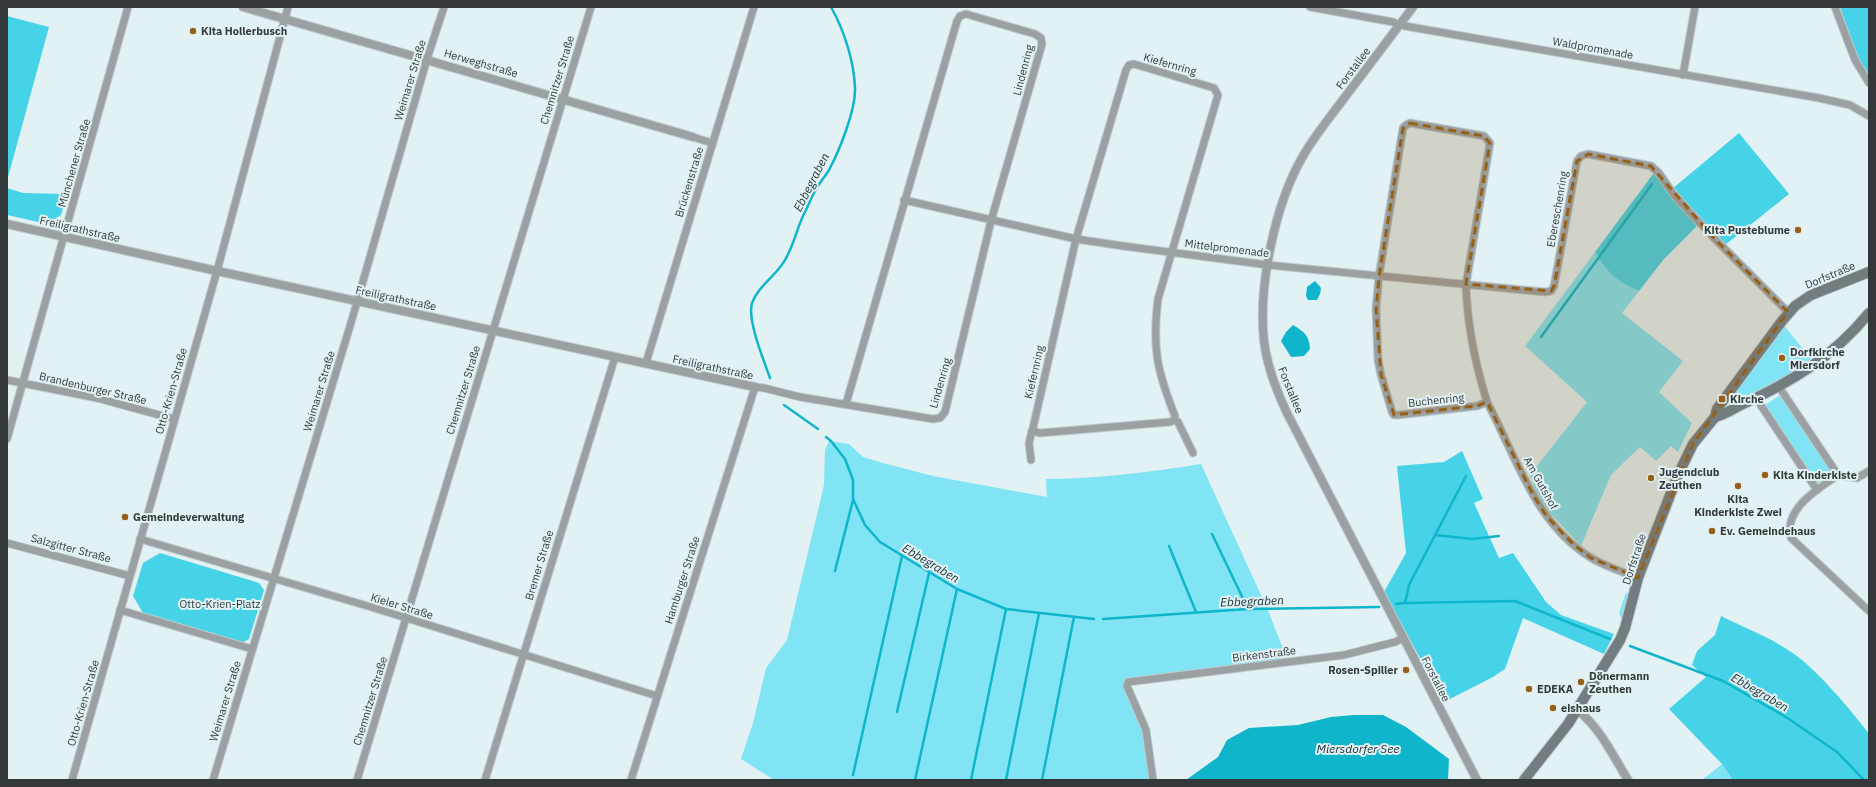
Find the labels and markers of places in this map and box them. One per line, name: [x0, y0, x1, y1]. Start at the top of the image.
place label: Kita Hollerbusch: [201, 24, 287, 38]
marker: Kita Hollerbusch: [188, 26, 198, 36]
place label: Kita Pusteblume: [1704, 223, 1790, 237]
marker: Kita Pusteblume: [1793, 225, 1803, 235]
place label: Dorfkirche Miersdorf: [1790, 345, 1845, 372]
marker: Dorfkirche Miersdorf: [1777, 353, 1787, 363]
place label: Kirche: [1730, 392, 1764, 406]
marker: Kirche: [1717, 394, 1727, 404]
place label: Jugendclub Zeuthen: [1659, 465, 1720, 492]
place label: Kita Kinderkiste: [1773, 468, 1857, 482]
marker: Kita Kinderkiste: [1760, 470, 1770, 480]
marker: Jugendclub Zeuthen: [1646, 473, 1656, 483]
marker: Kita Kinderkiste Zwei: [1733, 481, 1743, 491]
place label: Kita Kinderkiste Zwei: [1694, 492, 1782, 519]
place label: Gemeindeverwaltung: [133, 510, 245, 524]
marker: Gemeindeverwaltung: [120, 512, 130, 522]
place label: Ev. Gemeindehaus: [1720, 524, 1816, 538]
marker: Ev. Gemeindehaus: [1707, 526, 1717, 536]
place label: Rosen-Spiller: [1328, 663, 1399, 677]
marker: Rosen-Spiller: [1401, 665, 1411, 675]
place label: Dönermann Zeuthen: [1589, 669, 1649, 696]
marker: Dönermann Zeuthen: [1576, 677, 1586, 687]
place label: EDEKA: [1537, 682, 1574, 696]
marker: EDEKA: [1524, 684, 1534, 694]
place label: eishaus: [1561, 701, 1601, 715]
marker: eishaus: [1548, 703, 1558, 713]

